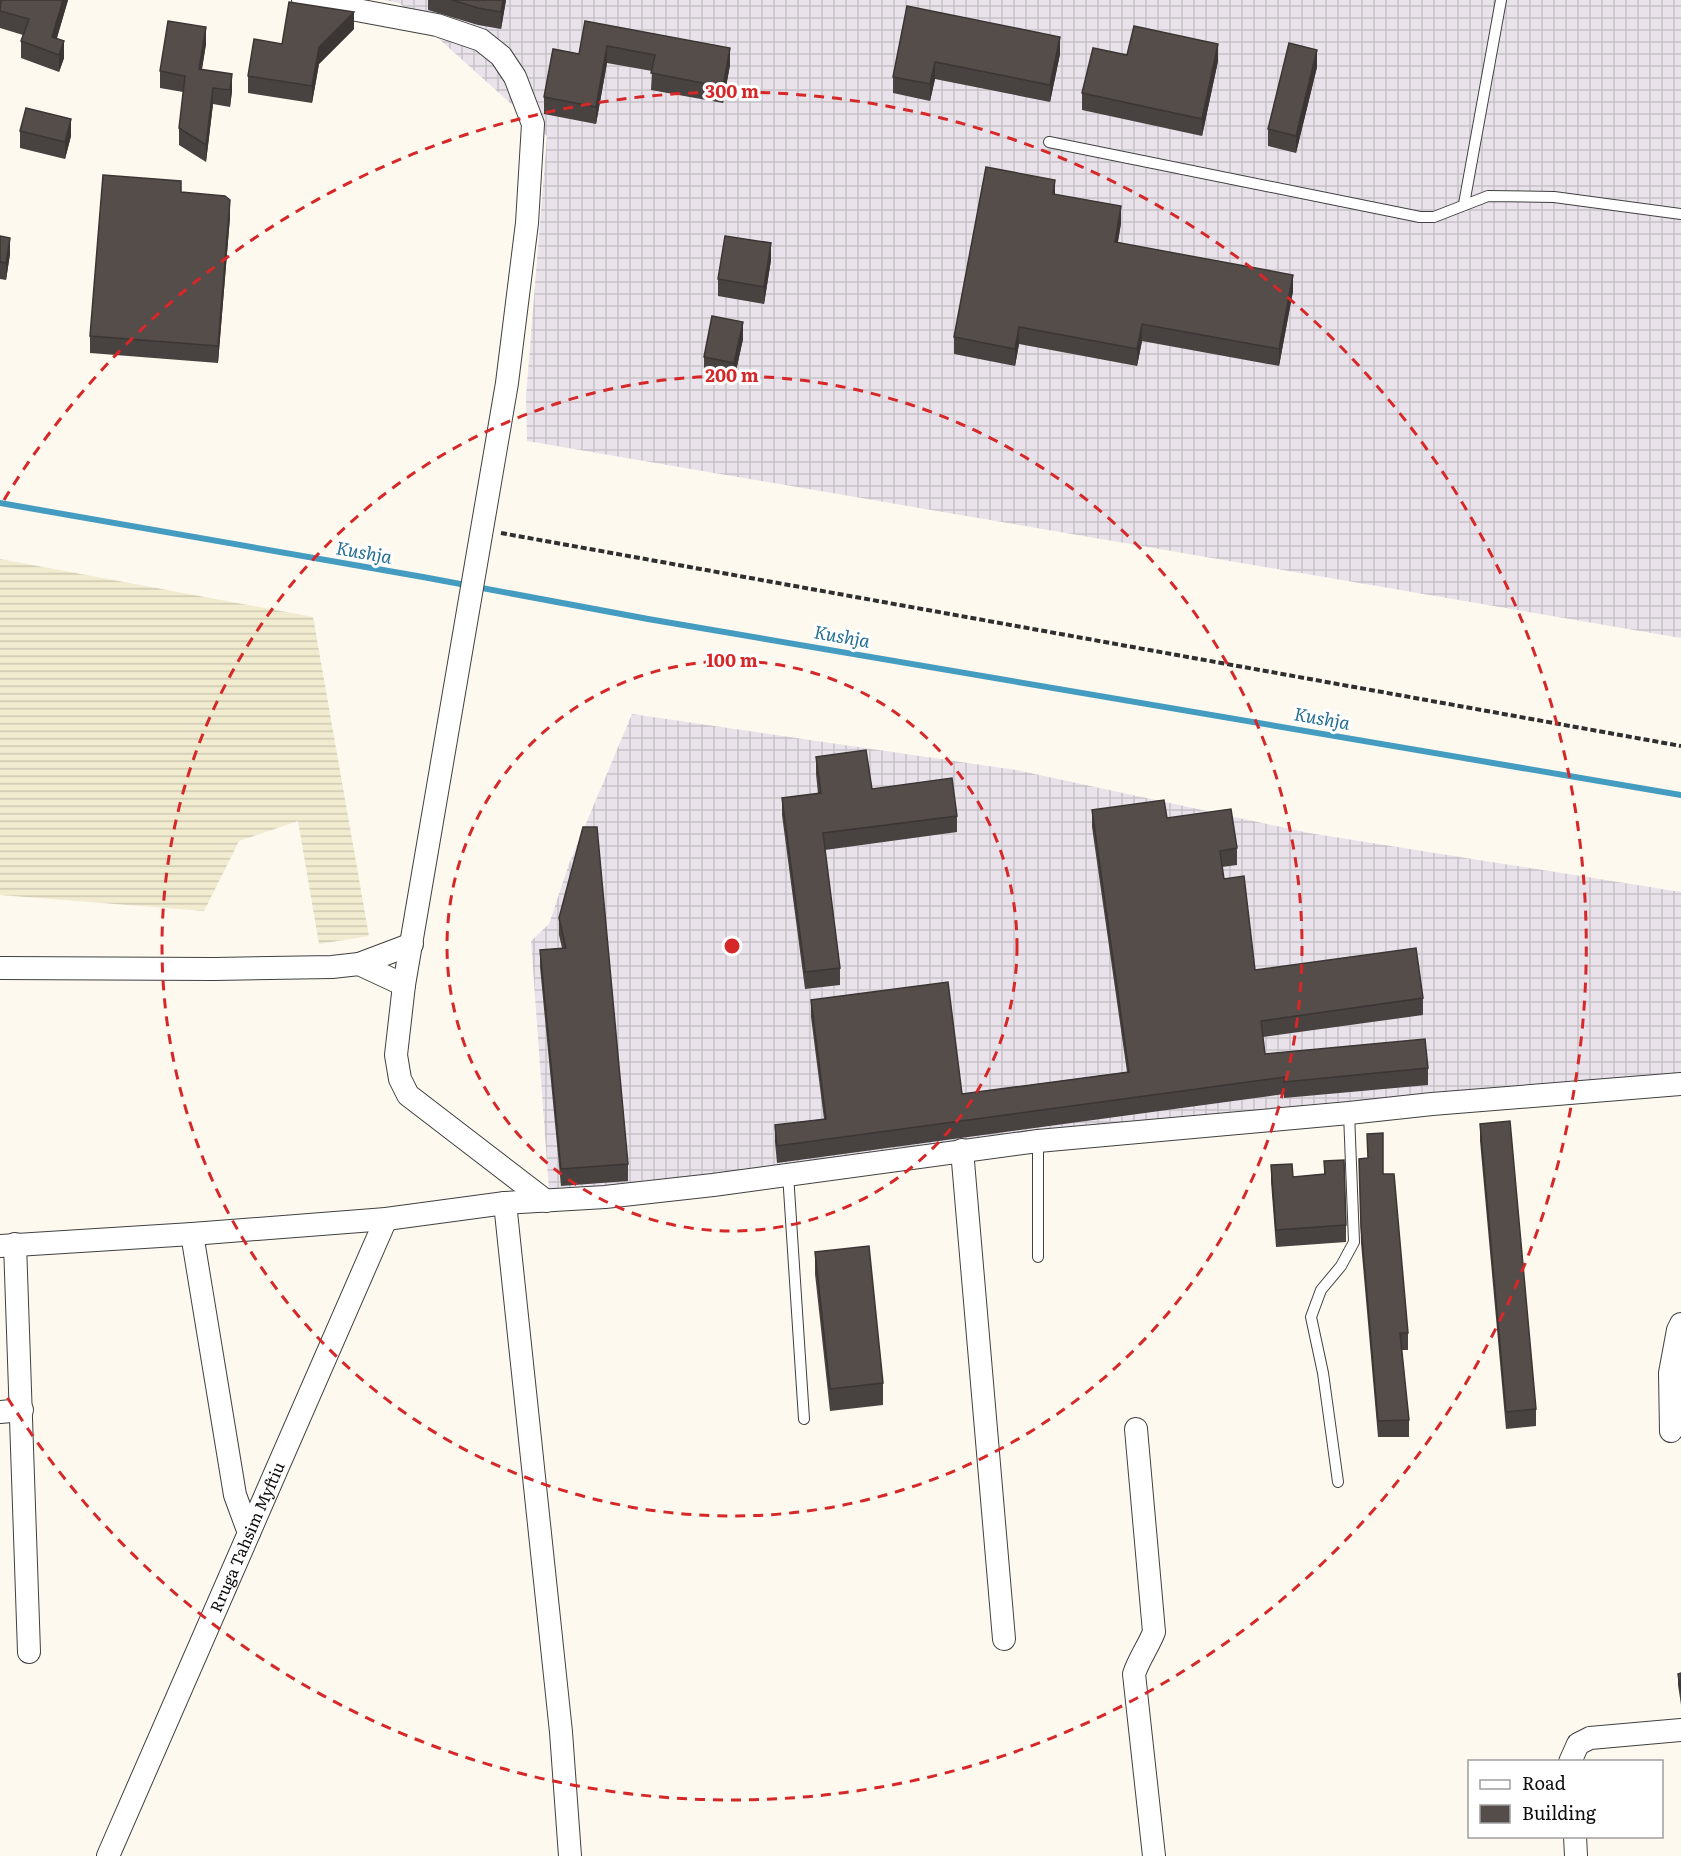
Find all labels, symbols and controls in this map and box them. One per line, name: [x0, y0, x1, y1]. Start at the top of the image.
text: 300 m: [705, 77, 759, 104]
text: 200 m: [705, 361, 759, 388]
water label: Kushja: [334, 533, 395, 570]
water label: Kushja: [812, 617, 873, 654]
text: 100 m: [706, 646, 758, 673]
water label: Kushja: [1292, 699, 1353, 736]
centre of rings: [722, 936, 742, 956]
street label: Rruga Tahsim Myftiu: [203, 1458, 290, 1616]
legend: [1468, 1760, 1663, 1838]
text: Road: [1522, 1769, 1566, 1796]
text: Building: [1522, 1799, 1597, 1826]

